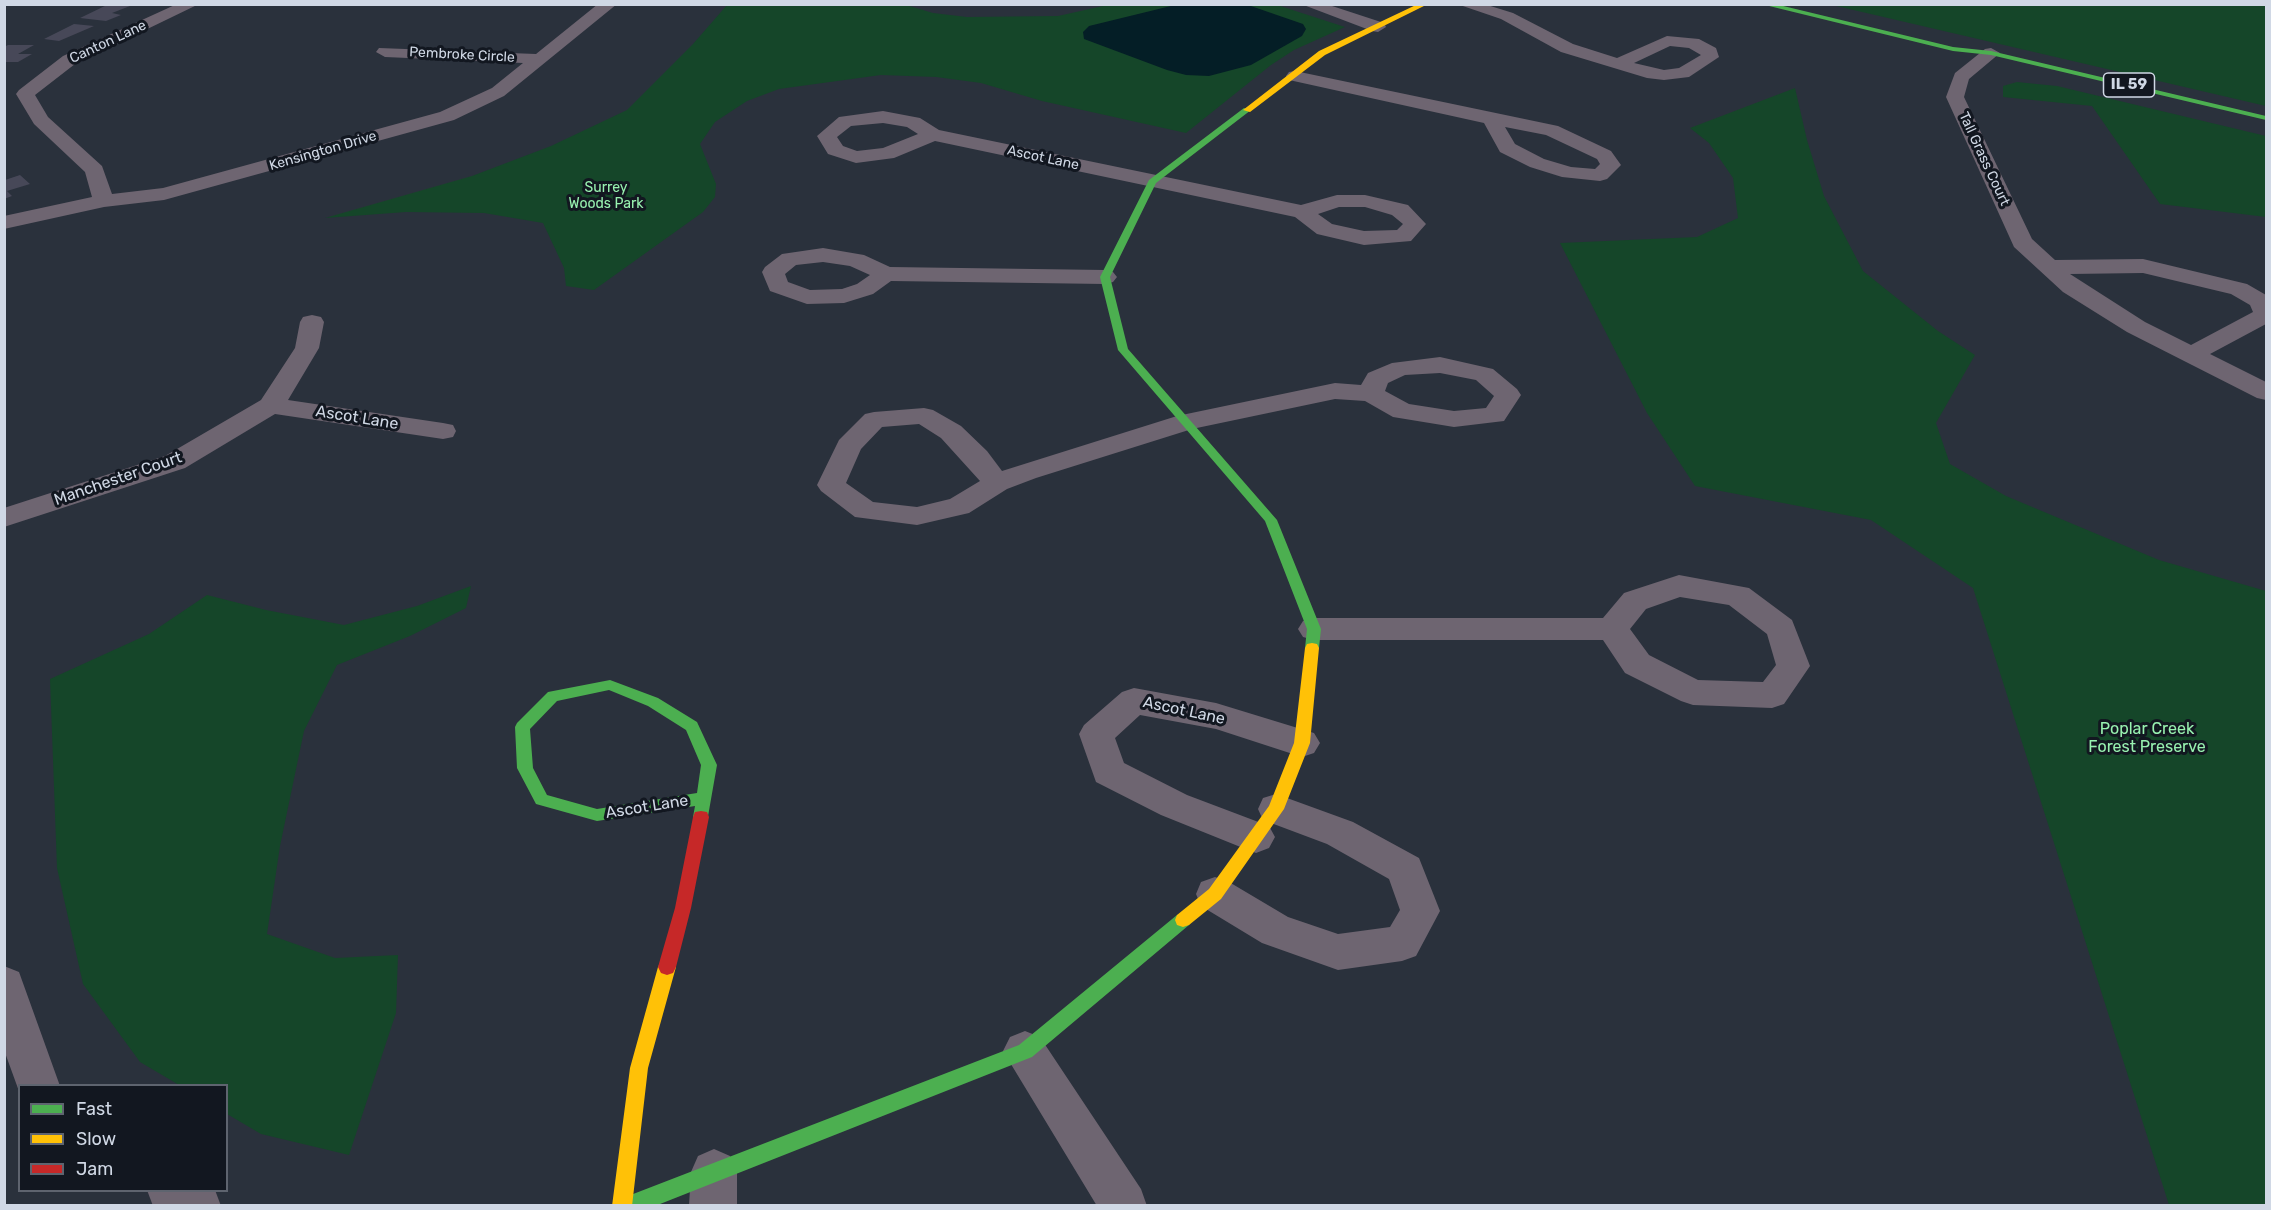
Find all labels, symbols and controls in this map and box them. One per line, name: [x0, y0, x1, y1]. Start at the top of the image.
street label: Canton Lane: [67, 17, 149, 67]
street label: Pembroke Circle: [409, 44, 515, 66]
road number: IL 59: [2104, 73, 2154, 97]
street label: Tall Grass Court: [1955, 109, 2013, 209]
street label: Kensington Drive: [267, 128, 379, 174]
street label: Ascot Lane: [1006, 142, 1080, 174]
park label: Surrey Woods Park: [568, 180, 644, 212]
street label: Ascot Lane: [314, 402, 400, 434]
street label: Manchester Court: [52, 448, 184, 510]
street label: Ascot Lane: [1141, 693, 1227, 729]
park label: Poplar Creek Forest Preserve: [2088, 719, 2206, 757]
street label: Ascot Lane: [604, 791, 690, 823]
legend: [18, 1084, 228, 1192]
text: Fast: [76, 1098, 112, 1120]
text: Slow: [76, 1128, 116, 1150]
text: Jam: [76, 1158, 113, 1180]

